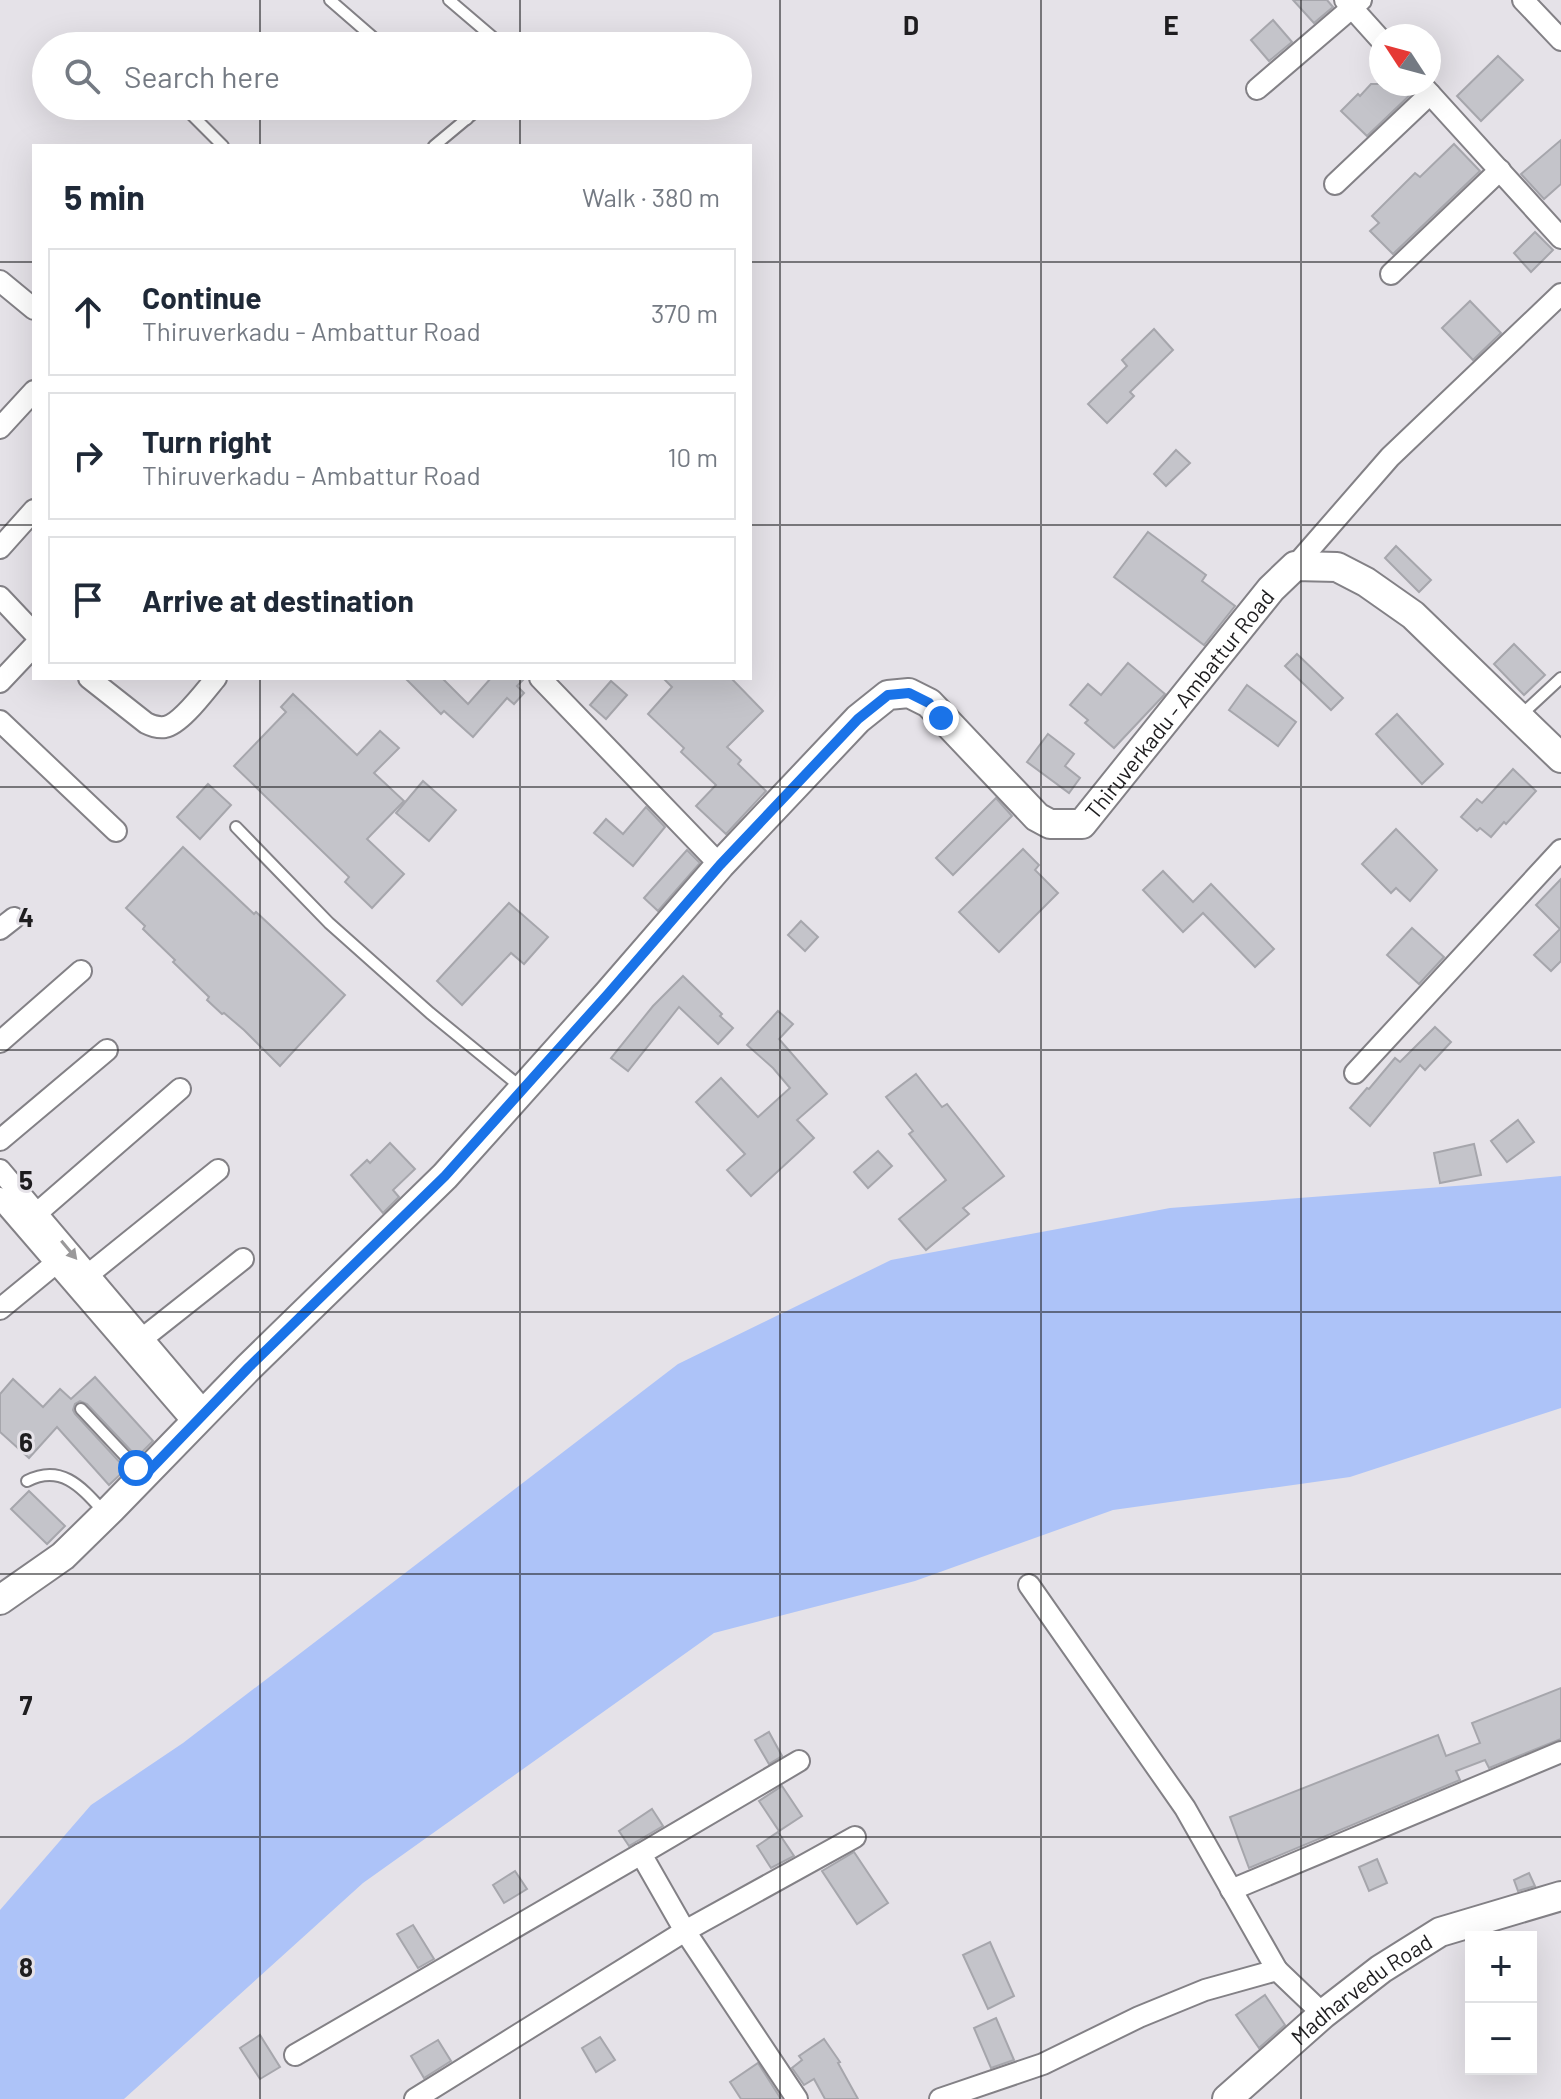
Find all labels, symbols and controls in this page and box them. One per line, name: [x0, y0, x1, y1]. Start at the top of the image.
text: D: [903, 9, 919, 40]
text: E: [1163, 9, 1179, 40]
north arrow: [1369, 24, 1441, 96]
search box: [32, 32, 752, 120]
icon: search: [60, 54, 104, 98]
text: Search here: [124, 58, 280, 94]
text: 5 min: [64, 176, 145, 217]
text: Walk · 380 m: [582, 181, 720, 212]
text: Continue: [142, 279, 262, 315]
icon: ahead: [66, 290, 110, 334]
text: 370 m: [651, 297, 718, 328]
text: Thiruverkadu - Ambattur Road: [142, 315, 481, 346]
text: Turn right: [142, 423, 272, 459]
icon: right: [66, 434, 110, 478]
text: 10 m: [668, 441, 718, 472]
text: Thiruverkadu - Ambattur Road: [142, 459, 481, 490]
icon: arrive: [66, 578, 110, 622]
text: Arrive at destination: [142, 582, 414, 618]
street label: Thiruverkadu - Ambattur Road: [1079, 584, 1279, 823]
route end: [923, 700, 959, 736]
text: 4: [18, 901, 34, 932]
text: 5: [19, 1164, 33, 1195]
one-way arrow: [60, 1240, 77, 1260]
text: 6: [19, 1426, 33, 1457]
route start: [118, 1450, 154, 1486]
text: 7: [20, 1689, 33, 1720]
street label: Madharvedu Road: [1285, 1928, 1436, 2050]
map controls: [1465, 1931, 1537, 2075]
button: +: [1465, 1931, 1537, 2003]
text: 8: [19, 1951, 33, 1982]
button: −: [1465, 2003, 1537, 2075]

